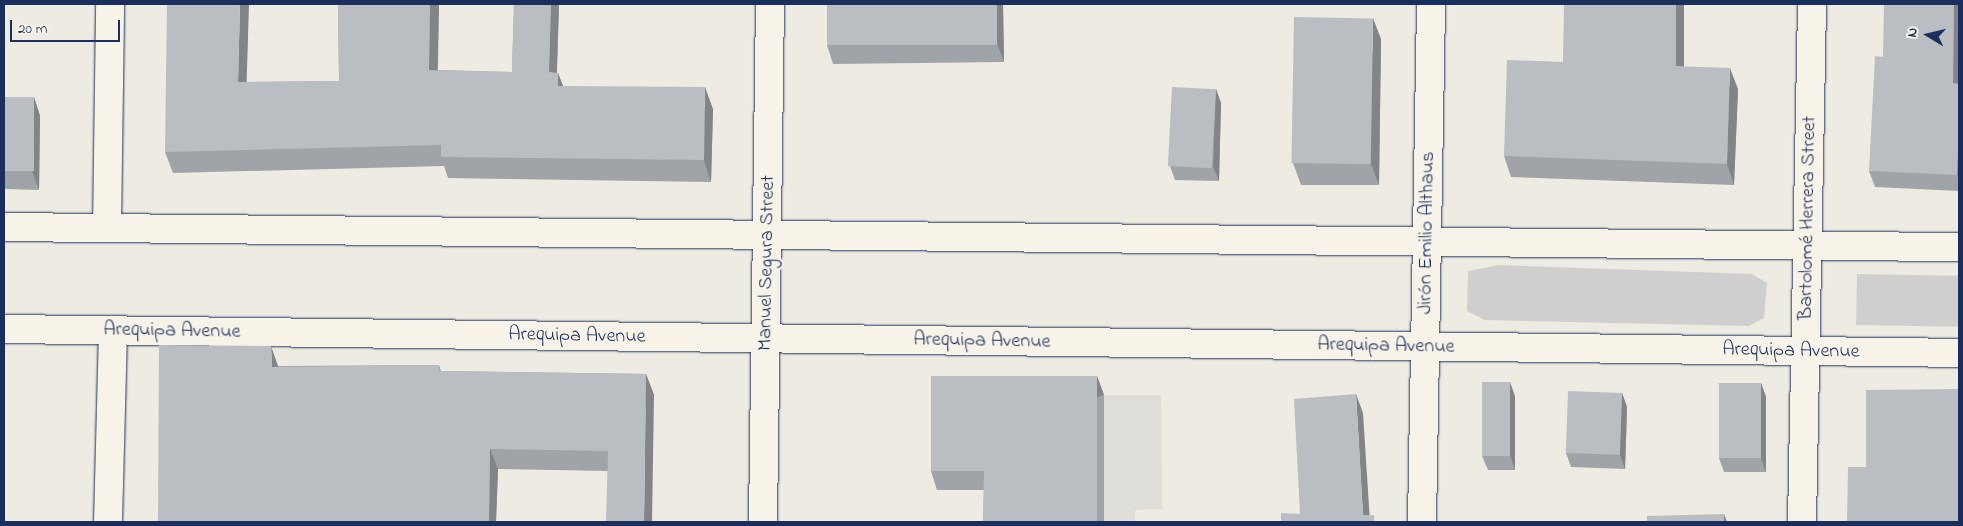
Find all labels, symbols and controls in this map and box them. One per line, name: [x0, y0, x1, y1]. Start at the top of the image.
scale bar: [12, 10, 122, 42]
north arrow: [1903, 10, 1953, 60]
text: 20 m: [18, 18, 47, 40]
text: N: [1902, 26, 1924, 39]
street label: Bartolomé Herrera Street: [1794, 116, 1822, 320]
street label: Jirón Emilio Althaus: [1414, 151, 1440, 315]
street label: Manuel Segura Street: [753, 175, 781, 351]
street label: Arequipa Avenue: [103, 318, 241, 344]
street label: Arequipa Avenue: [508, 323, 646, 349]
street label: Arequipa Avenue: [913, 328, 1051, 354]
street label: Arequipa Avenue: [1317, 333, 1455, 359]
street label: Arequipa Avenue: [1722, 338, 1860, 364]

